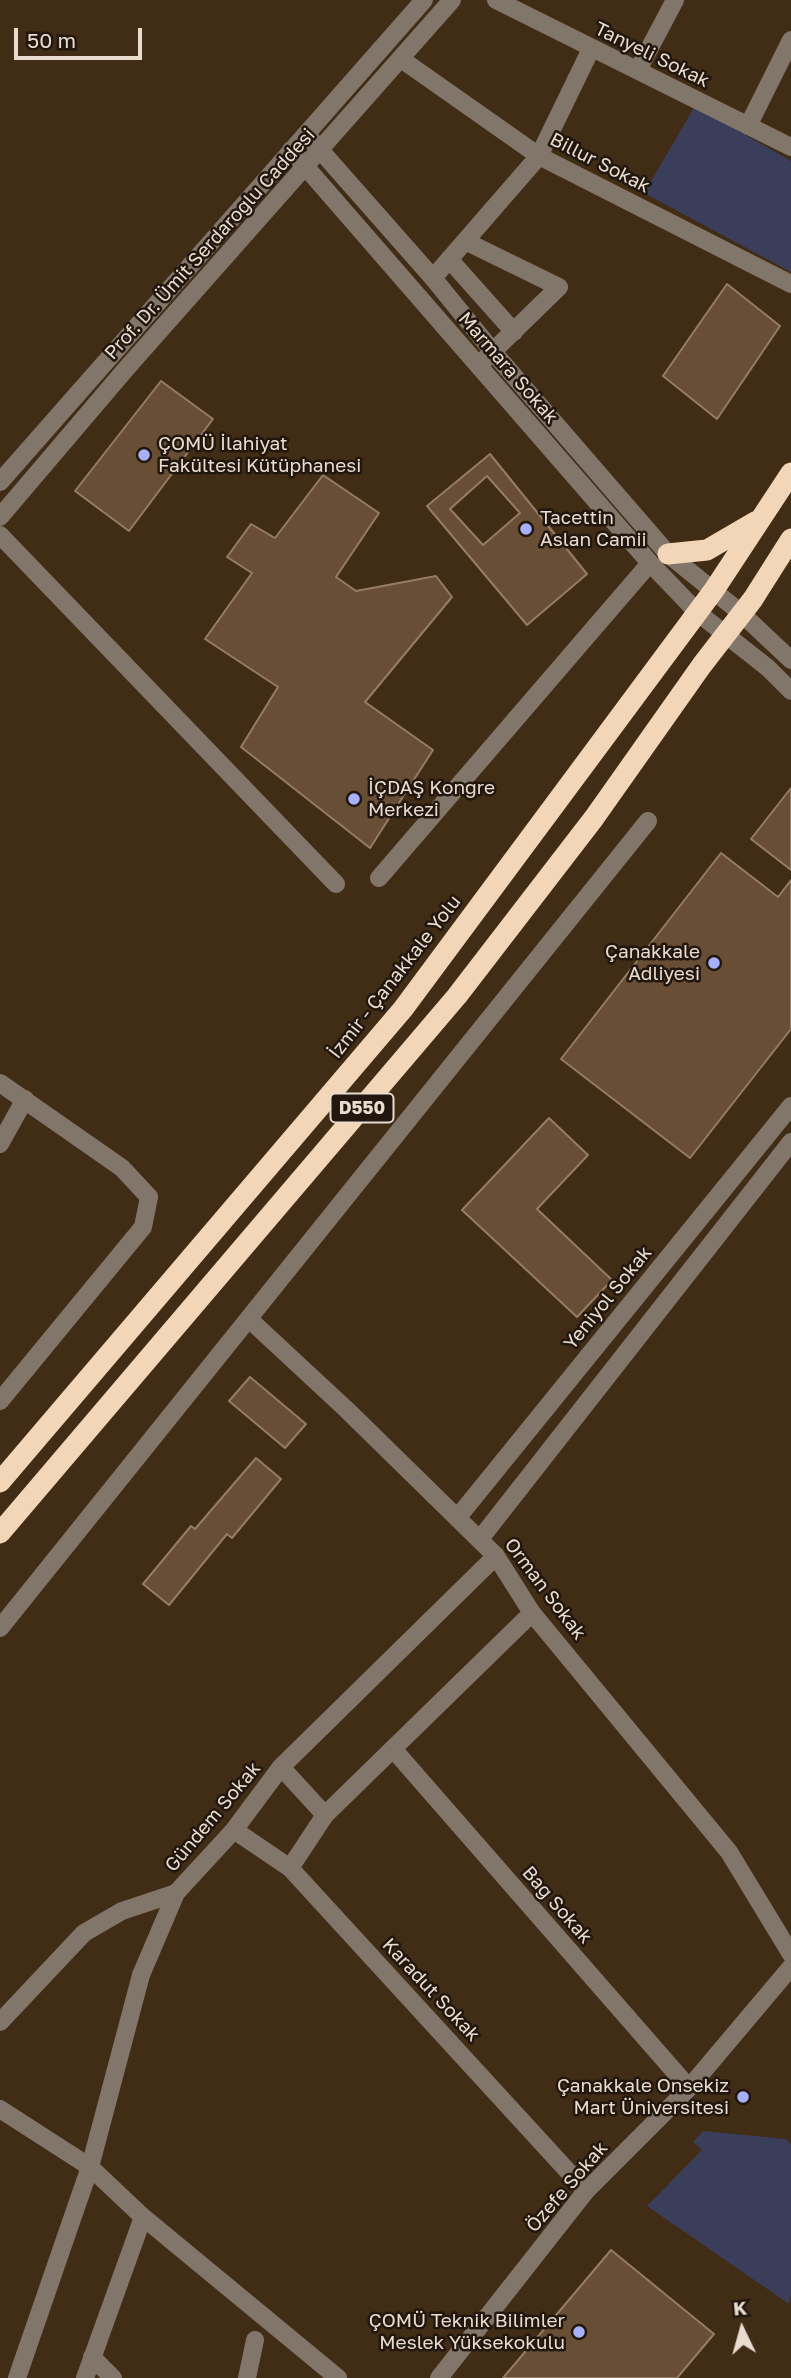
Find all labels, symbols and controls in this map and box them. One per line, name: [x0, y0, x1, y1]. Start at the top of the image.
scale bar: [18, 14, 145, 58]
street label: Tanyeli Sokak: [591, 17, 713, 93]
text: 50 m: [27, 27, 76, 53]
street label: Prof. Dr. Ümit Serdaroğlu Caddesi: [100, 124, 320, 364]
street label: Billur Sokak: [546, 128, 654, 198]
street label: Marmara Sokak: [453, 308, 563, 428]
place label: ÇOMÜ İlahiyat Fakültesi Kütüphanesi: [158, 433, 361, 477]
marker: ÇOMÜ İlahiyat Fakültesi Kütüphanesi: [136, 447, 152, 463]
place label: Tacettin Aslan Camii: [540, 507, 647, 551]
marker: Tacettin Aslan Camii: [518, 521, 534, 537]
place label: İÇDAŞ Kongre Merkezi: [368, 777, 495, 821]
marker: İÇDAŞ Kongre Merkezi: [346, 791, 362, 807]
street label: İzmir - Çanakkale Yolu: [324, 891, 466, 1063]
place label: Çanakkale Adliyesi: [605, 941, 700, 985]
marker: Çanakkale Adliyesi: [706, 955, 722, 971]
road number: D550: [330, 1093, 394, 1122]
street label: Yeniyol Sokak: [559, 1242, 657, 1354]
street label: Orman Sokak: [499, 1534, 591, 1644]
street label: Gündem Sokak: [160, 1757, 266, 1877]
street label: Bağ Sokak: [517, 1861, 597, 1949]
street label: Karadut Sokak: [377, 1934, 485, 2046]
place label: Çanakkale Onsekiz Mart Üniversitesi: [557, 2075, 729, 2119]
marker: Çanakkale Onsekiz Mart Üniversitesi: [735, 2089, 751, 2105]
street label: Özefe Sokak: [521, 2137, 613, 2237]
north arrow: [707, 2294, 777, 2364]
text: K: [732, 2296, 748, 2320]
place label: ÇOMÜ Teknik Bilimler Meslek Yüksekokulu: [369, 2310, 565, 2354]
marker: ÇOMÜ Teknik Bilimler Meslek Yüksekokulu: [571, 2324, 587, 2340]

